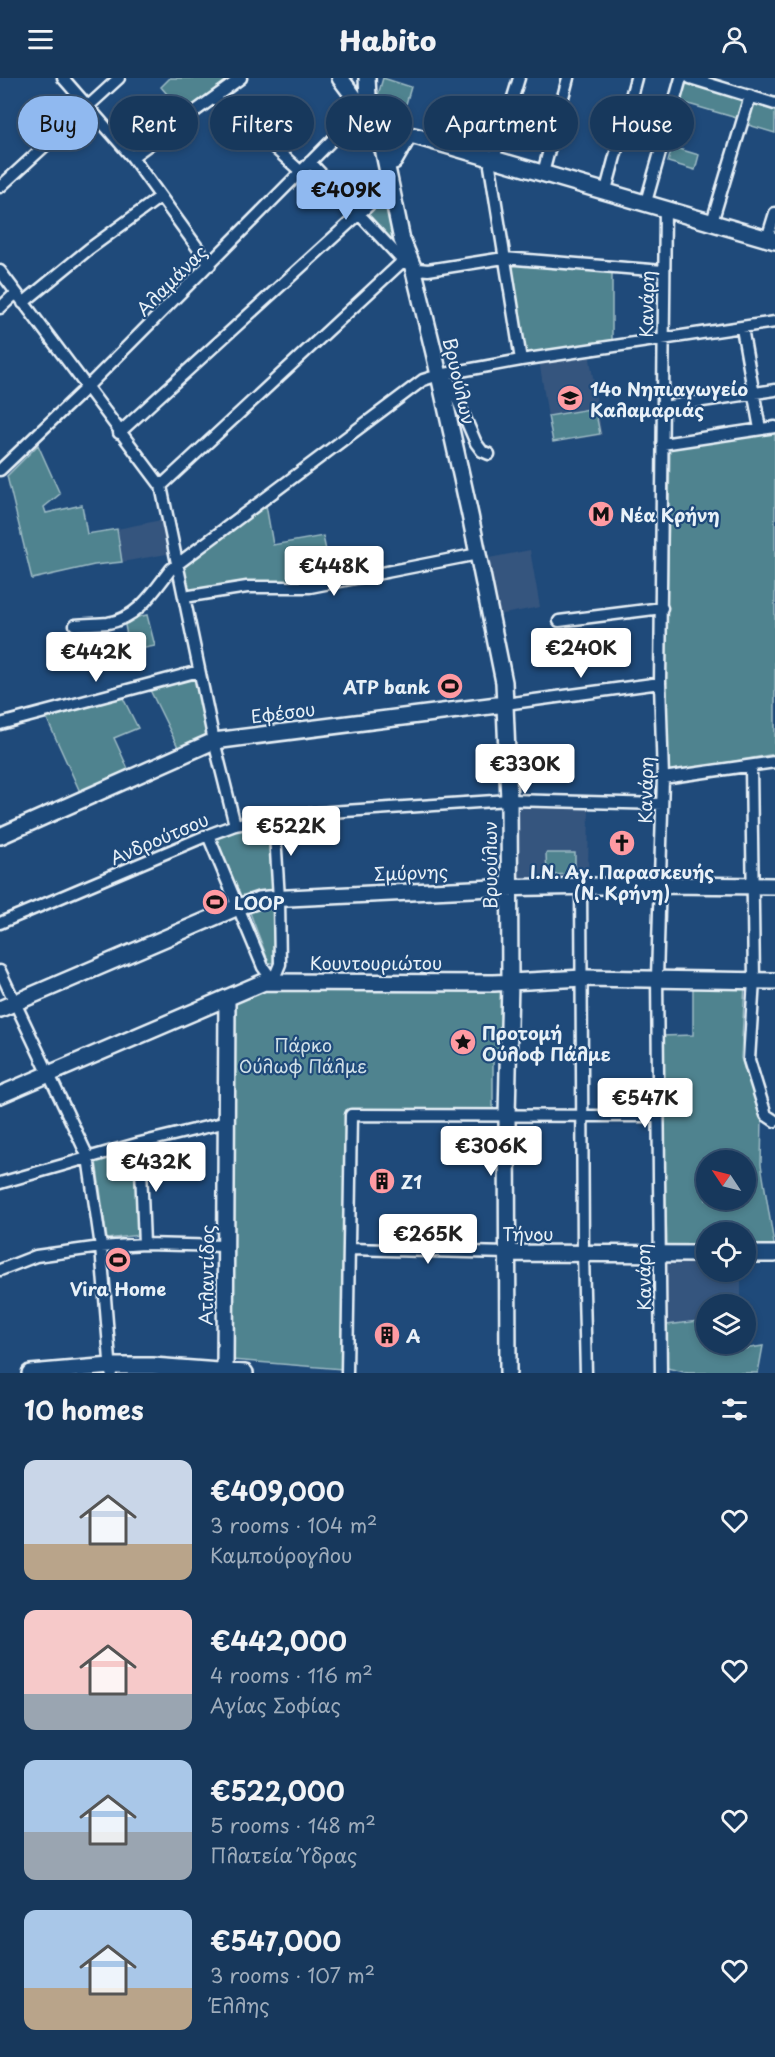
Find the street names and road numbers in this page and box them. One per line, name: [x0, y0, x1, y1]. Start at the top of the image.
street label: Αλαμάνας: [129, 238, 213, 322]
street label: Κανάρη: [632, 270, 660, 338]
street label: Βρυούλων: [437, 335, 483, 427]
street label: Εφέσου: [249, 695, 317, 729]
street label: Κανάρη: [631, 756, 659, 824]
street label: Ανδρούτσου: [105, 805, 213, 871]
street label: Βρυούλων: [476, 821, 503, 909]
street label: Σμύρνης: [374, 857, 448, 887]
street label: Κουντουριώτου: [310, 949, 442, 976]
street label: Τήνου: [502, 1220, 554, 1247]
street label: Ατλαντίδος: [192, 1224, 220, 1326]
street label: Κανάρη: [629, 1243, 657, 1311]

